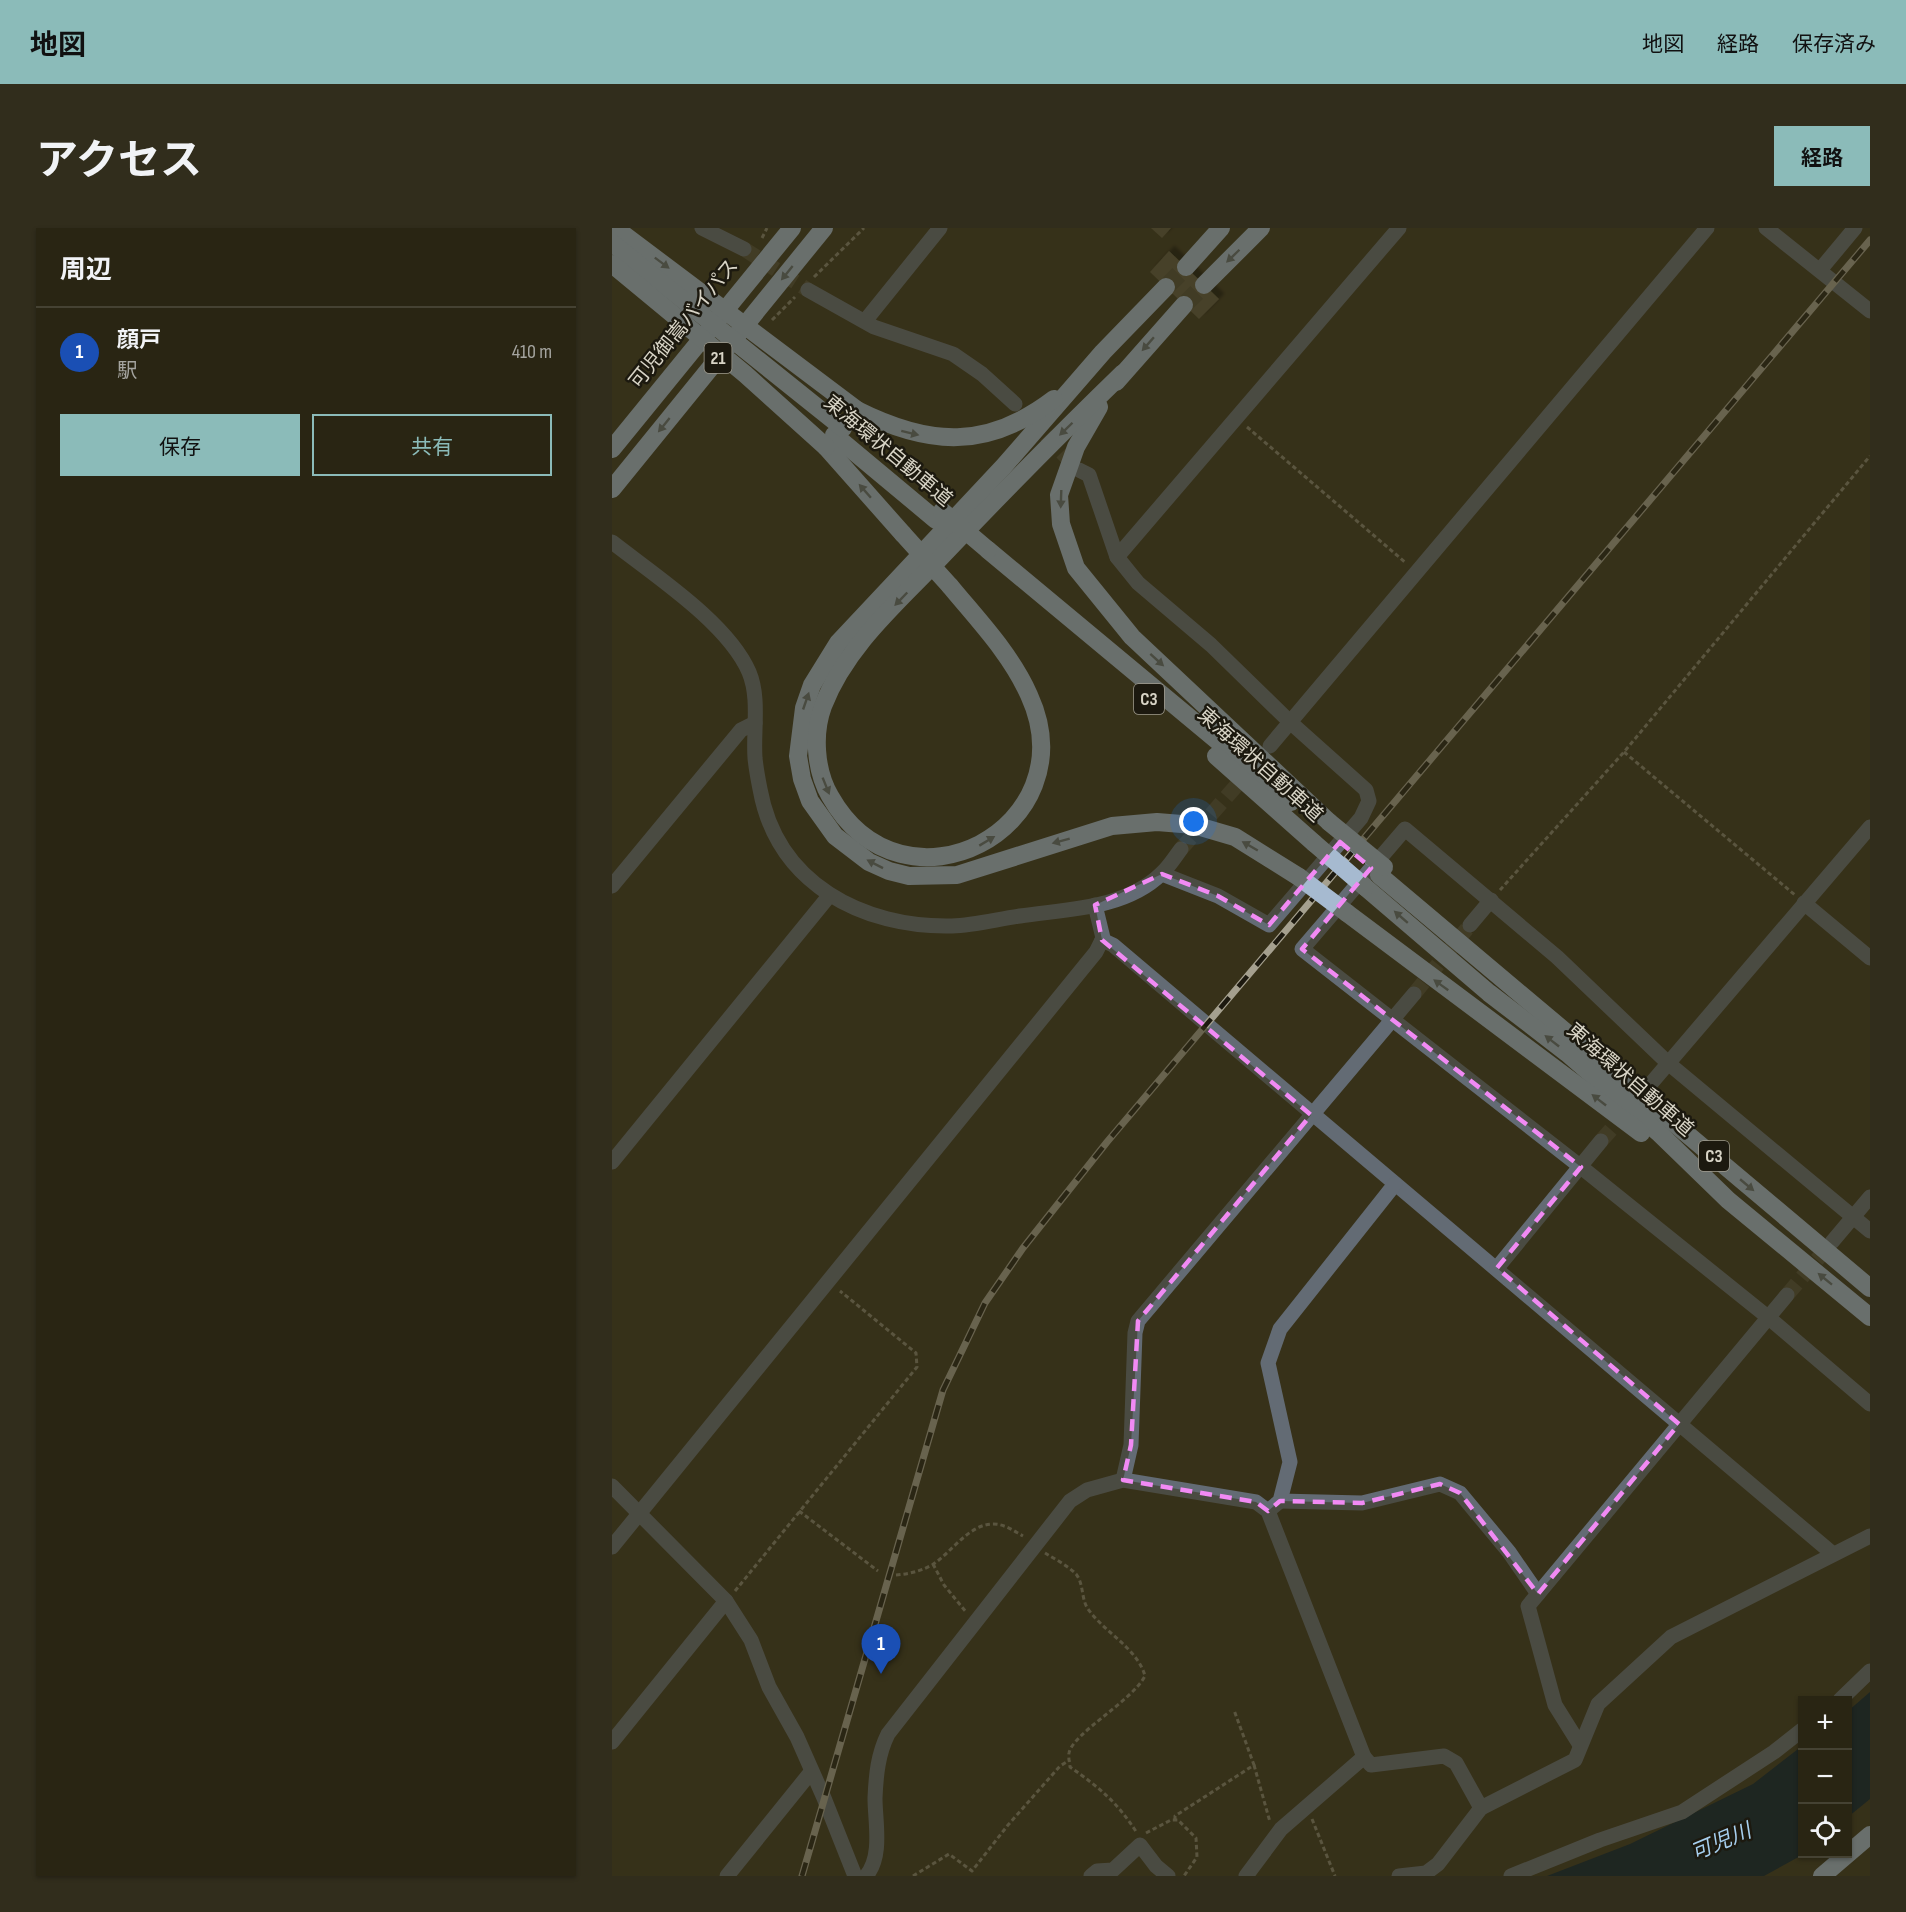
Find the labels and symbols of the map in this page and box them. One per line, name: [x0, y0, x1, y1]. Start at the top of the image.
one-way arrow: [1226, 249, 1240, 263]
street label: 可児御嵩バイパス: [624, 254, 744, 394]
one-way arrow: [654, 257, 670, 270]
one-way arrow: [781, 266, 794, 281]
one-way arrow: [1142, 336, 1155, 351]
road number: 21: [704, 343, 732, 373]
street label: 東海環状自動車道: [819, 390, 957, 512]
one-way arrow: [658, 417, 671, 432]
one-way arrow: [1060, 421, 1074, 435]
one-way arrow: [901, 428, 920, 438]
one-way arrow: [859, 484, 872, 499]
one-way arrow: [1056, 489, 1065, 508]
one-way arrow: [894, 591, 908, 606]
one-way arrow: [1149, 653, 1164, 666]
road number: C3: [1134, 684, 1164, 714]
one-way arrow: [802, 691, 812, 709]
street label: 東海環状自動車道: [1193, 703, 1327, 827]
one-way arrow: [821, 778, 831, 796]
your location: [1179, 807, 1208, 836]
one-way arrow: [979, 836, 996, 846]
one-way arrow: [1052, 836, 1071, 846]
one-way arrow: [1241, 841, 1258, 851]
one-way arrow: [866, 859, 883, 869]
one-way arrow: [1393, 911, 1409, 924]
one-way arrow: [1434, 979, 1450, 991]
street label: 東海環状自動車道: [1562, 1018, 1698, 1142]
one-way arrow: [1544, 1036, 1559, 1048]
one-way arrow: [1591, 1093, 1607, 1106]
road number: C3: [1699, 1141, 1729, 1171]
one-way arrow: [1739, 1178, 1755, 1191]
one-way arrow: [1817, 1273, 1833, 1286]
pin: 1: [862, 1624, 900, 1674]
water label: 可児川: [1687, 1817, 1757, 1866]

